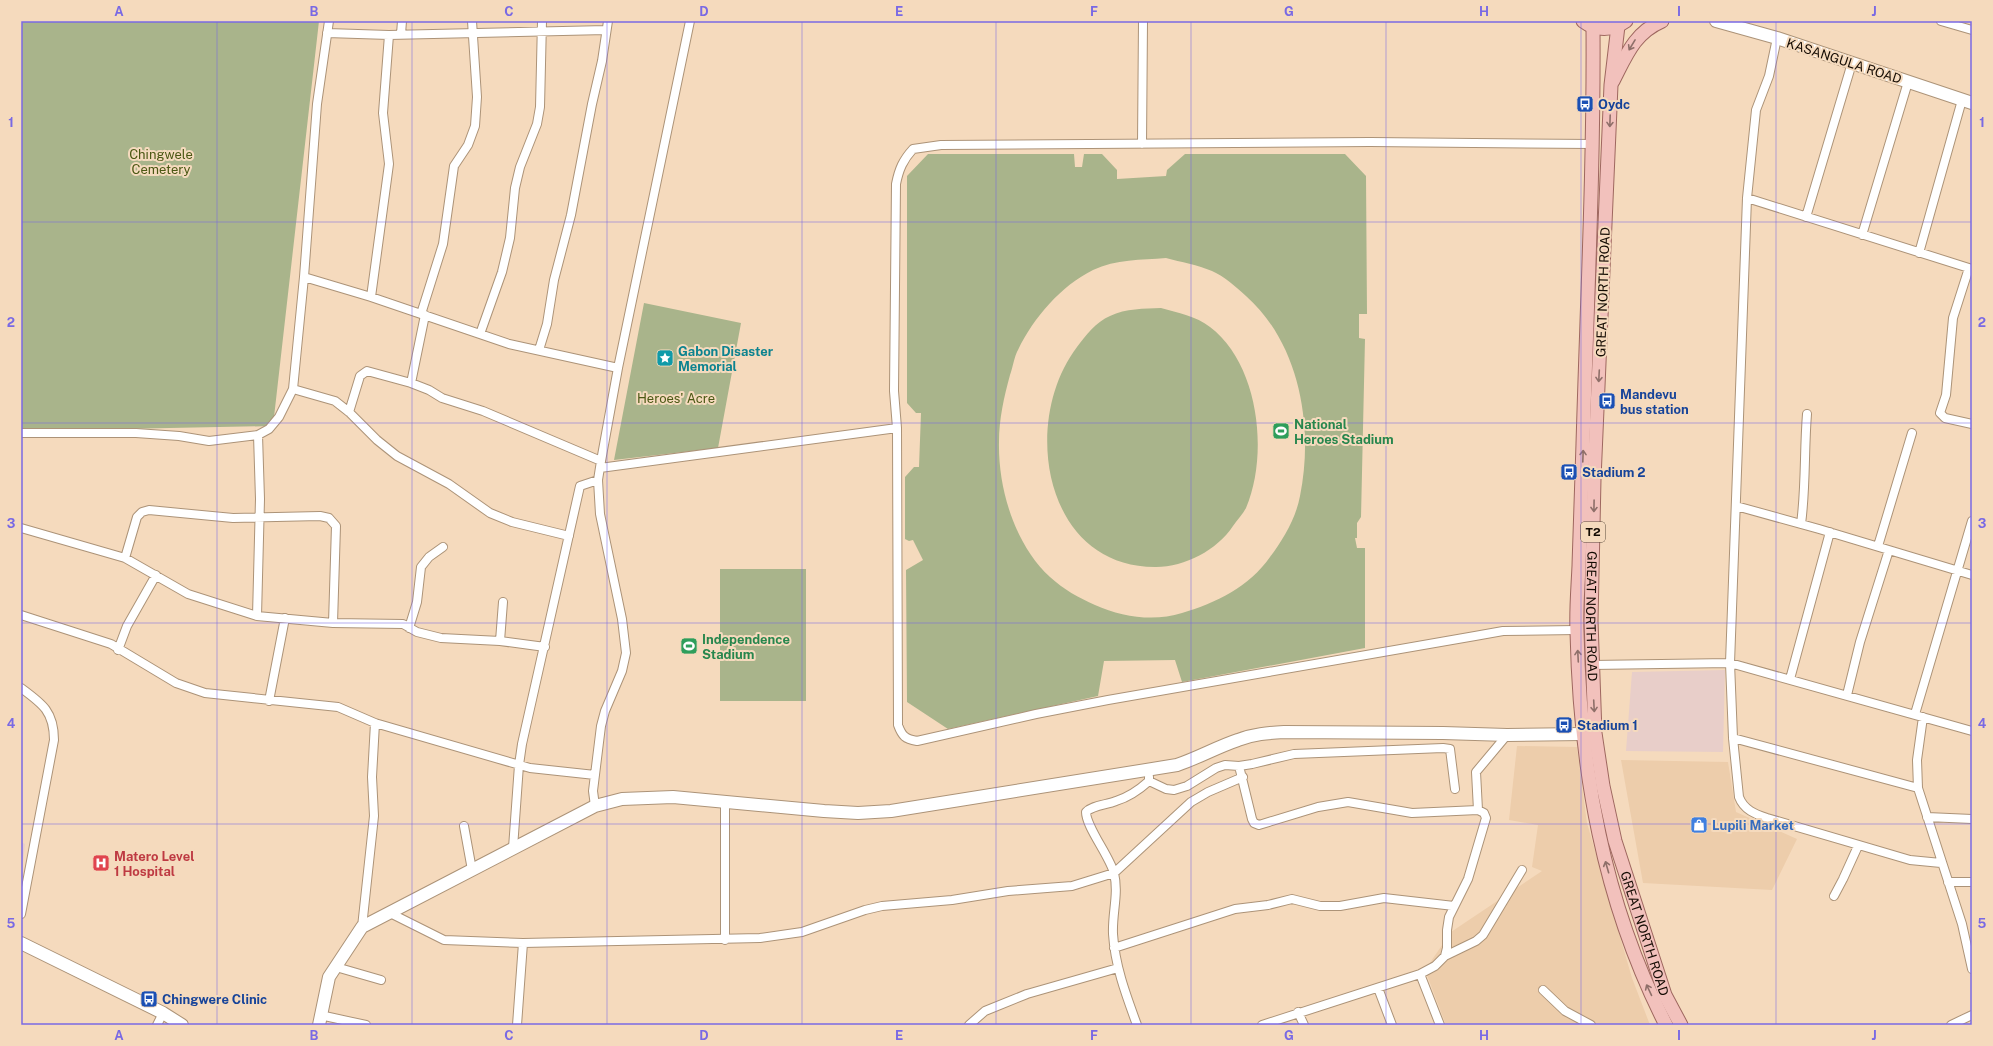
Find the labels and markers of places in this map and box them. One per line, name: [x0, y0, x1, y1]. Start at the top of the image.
bus stop icon: Oydc: [1575, 94, 1595, 114]
place label: Oydc: [1598, 97, 1630, 112]
place label: Gabon Disaster Memorial: [678, 344, 774, 374]
place icon: Gabon Disaster Memorial: [655, 348, 675, 368]
place label: Mandevu bus station: [1620, 387, 1689, 417]
bus stop icon: Mandevu bus station: [1597, 391, 1617, 411]
place label: National Heroes Stadium: [1294, 417, 1394, 447]
sports icon: National Heroes Stadium: [1271, 421, 1291, 441]
bus stop icon: Stadium 2: [1559, 462, 1579, 482]
place label: Stadium 2: [1582, 465, 1646, 480]
place label: Independence Stadium: [702, 632, 790, 662]
sports icon: Independence Stadium: [679, 636, 699, 656]
bus stop icon: Stadium 1: [1554, 715, 1574, 735]
place label: Stadium 1: [1577, 718, 1638, 733]
shop icon: Lupili Market: [1689, 815, 1709, 835]
place label: Lupili Market: [1712, 818, 1794, 833]
place label: Matero Level 1 Hospital: [114, 849, 194, 879]
hospital icon: Matero Level 1 Hospital: [91, 853, 111, 873]
bus stop icon: Chingwere Clinic: [139, 989, 159, 1009]
place label: Chingwere Clinic: [162, 992, 267, 1007]

